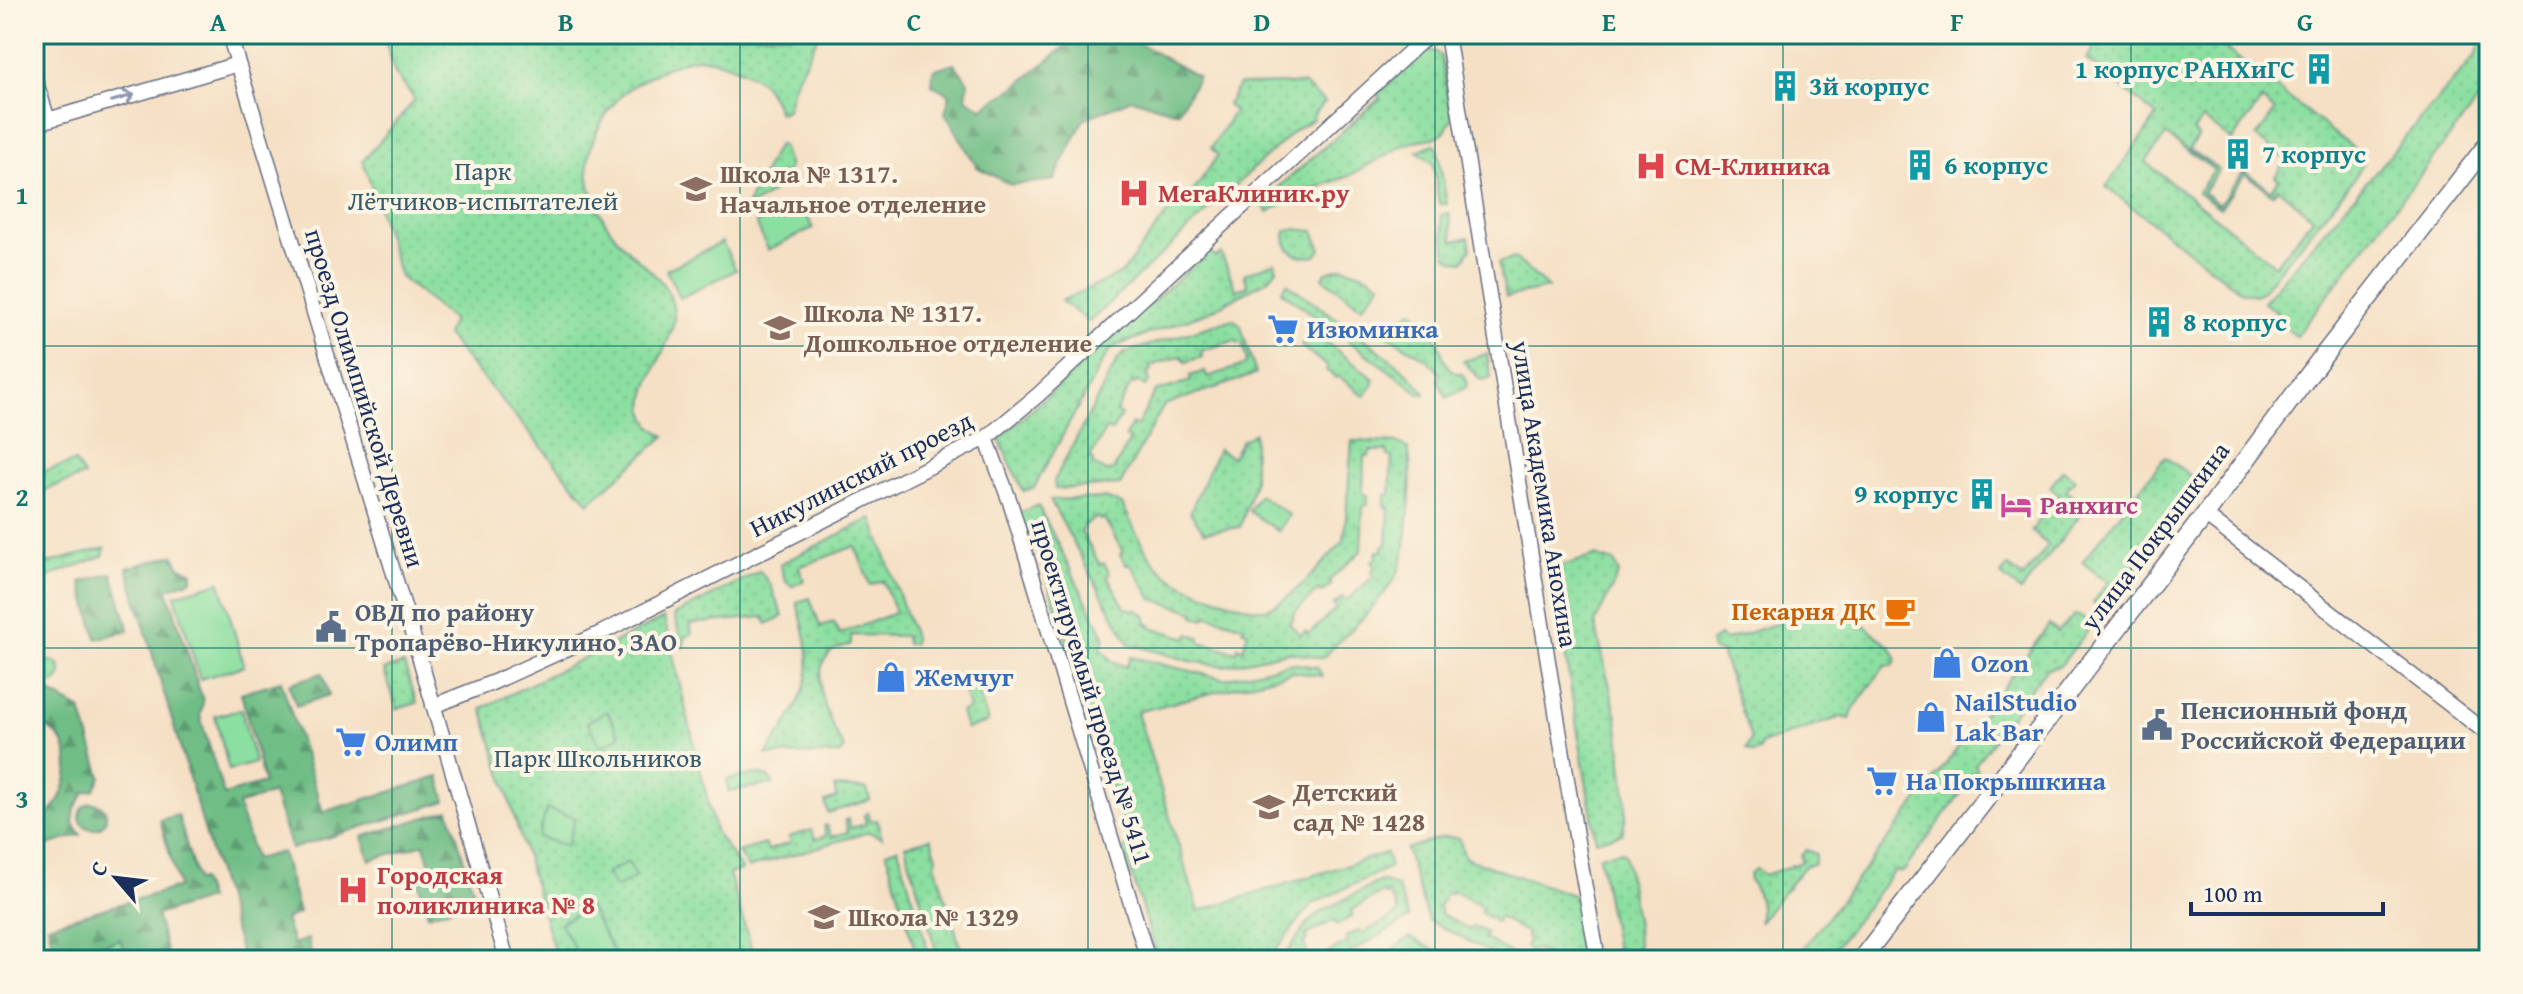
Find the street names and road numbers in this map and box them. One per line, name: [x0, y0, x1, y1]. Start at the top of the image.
street label: проезд Олимпийской Деревни: [295, 223, 436, 572]
street label: улица Академика Анохина: [1502, 337, 1589, 651]
street label: Никулинский проезд: [742, 400, 979, 547]
street label: улица Покрышкина: [2070, 432, 2239, 639]
street label: проектируемый проезд № 5411: [1021, 515, 1164, 869]

